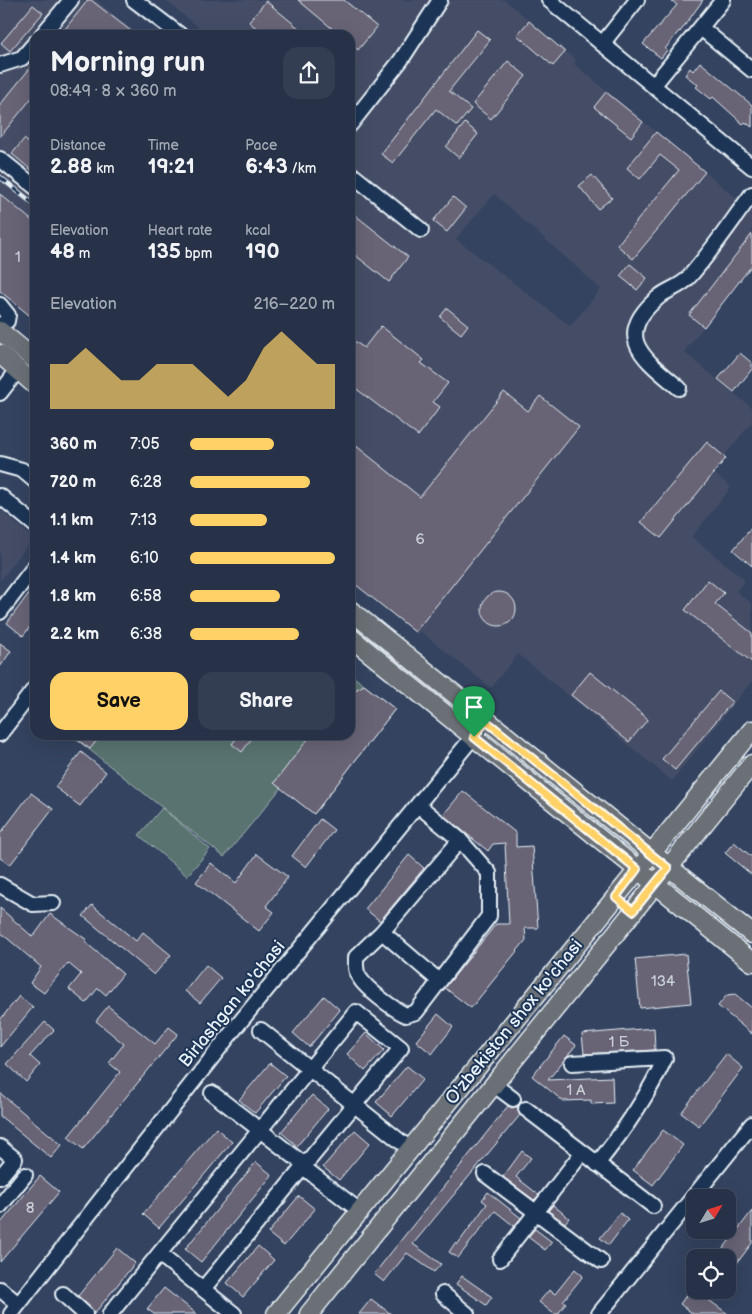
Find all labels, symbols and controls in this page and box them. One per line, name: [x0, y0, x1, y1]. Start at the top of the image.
text: Morning run: [50, 46, 205, 79]
button: share: [283, 47, 335, 99]
text: 08:49 · 8 × 360 m: [50, 82, 177, 101]
text: Distance: [50, 137, 106, 154]
text: Time: [148, 137, 179, 154]
text: Pace: [245, 137, 277, 154]
text: 2.88: [50, 154, 92, 179]
text: 19:21: [148, 154, 195, 179]
text: 6:43: [245, 154, 288, 179]
text: km: [92, 160, 115, 177]
text: /km: [288, 160, 316, 177]
text: Elevation: [50, 222, 108, 239]
text: Heart rate: [148, 222, 212, 239]
text: kcal: [245, 222, 270, 239]
text: 48: [50, 239, 75, 264]
text: 135: [148, 239, 181, 264]
text: 190: [245, 239, 280, 264]
text: m: [75, 245, 90, 262]
text: bpm: [181, 245, 212, 262]
house number: 1: [15, 248, 21, 267]
text: Elevation: [50, 295, 117, 314]
text: 216–220 m: [253, 295, 335, 314]
text: 360 m: [50, 435, 97, 454]
text: 7:05: [130, 435, 160, 454]
text: 720 m: [50, 473, 96, 492]
text: 6:28: [130, 473, 162, 492]
text: 1.1 km: [50, 511, 93, 530]
text: 7:13: [130, 511, 157, 530]
house number: 6: [415, 530, 425, 549]
text: 1.4 km: [50, 549, 96, 568]
text: 6:10: [130, 549, 159, 568]
text: 1.8 km: [50, 587, 96, 606]
text: 6:58: [130, 587, 162, 606]
text: 2.2 km: [50, 625, 99, 644]
text: 6:38: [130, 625, 162, 644]
button: Save: [50, 672, 188, 730]
button: Share: [198, 672, 335, 730]
pin: [453, 686, 495, 737]
icon: arrive: [460, 693, 488, 721]
street label: O'zbekiston shox ko'chasi: [441, 935, 587, 1109]
street label: Birlashgan ko'chasi: [175, 937, 289, 1071]
house number: 134: [651, 972, 675, 991]
house number: 1 Б: [609, 1033, 630, 1052]
house number: 1 А: [567, 1081, 586, 1100]
north arrow: [686, 1189, 736, 1239]
map controls: [686, 1189, 736, 1299]
house number: 8: [26, 1199, 35, 1218]
button: locate: [686, 1249, 736, 1299]

